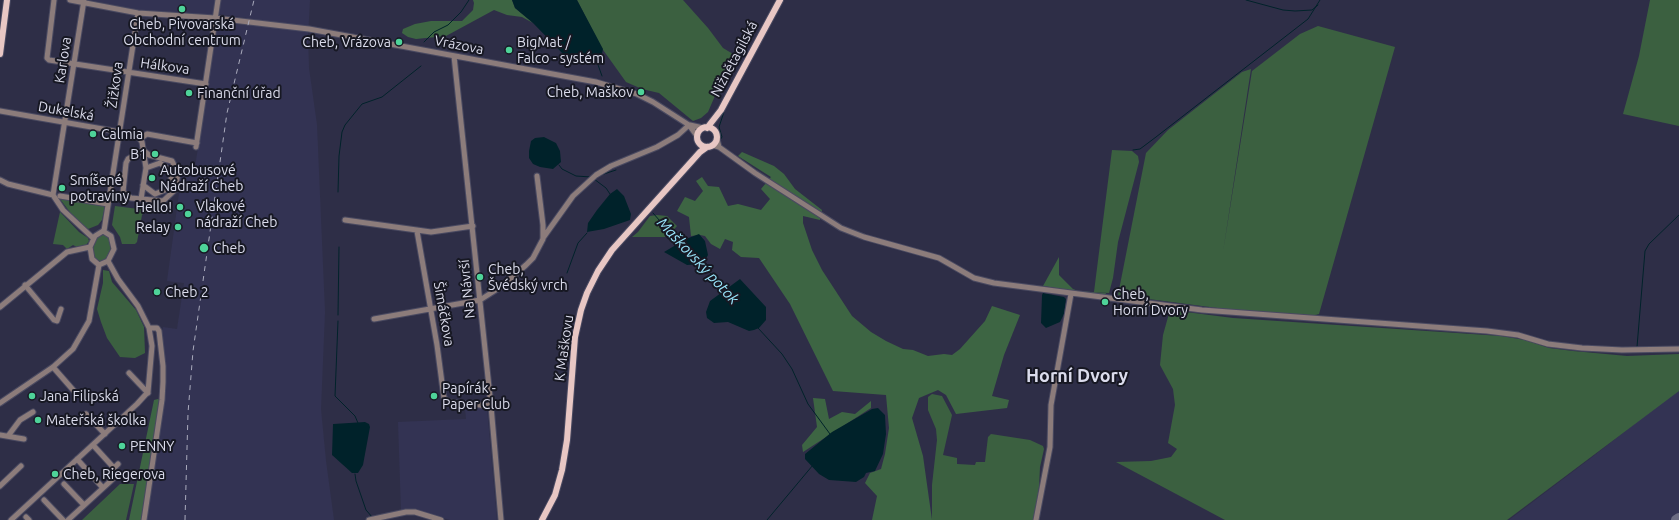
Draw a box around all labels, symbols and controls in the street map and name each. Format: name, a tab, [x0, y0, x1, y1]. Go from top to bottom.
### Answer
marker: Cheb, Pivovarská Obchodní centrum	[177, 4, 187, 14]
place label: Cheb, Pivovarská Obchodní centrum	[123, 16, 241, 48]
street label: Nižnětagilská	[707, 18, 761, 100]
street label: Vrázova	[433, 32, 485, 58]
place label: Cheb, Vrázova	[302, 34, 391, 50]
place label: BigMat / Falco - systém	[517, 34, 604, 66]
street label: Karlova	[51, 36, 75, 84]
marker: Cheb, Vrázova	[394, 37, 404, 47]
marker: BigMat / Falco - systém	[504, 45, 514, 55]
street label: Hálkova	[139, 54, 191, 78]
street label: Žižkova	[103, 61, 127, 109]
place label: Cheb, Maškov	[547, 84, 633, 100]
place label: Finanční úřad	[197, 85, 281, 101]
marker: Cheb, Maškov	[636, 87, 646, 97]
marker: Finanční úřad	[184, 88, 194, 98]
street label: Dukelská	[37, 98, 95, 124]
place label: Calmia	[101, 126, 143, 142]
marker: Calmia	[88, 129, 98, 139]
place label: B1	[130, 146, 147, 162]
marker: B1	[150, 149, 160, 159]
place label: Autobusové Nádraží Cheb	[160, 162, 243, 194]
place label: Smíšené potraviny	[70, 172, 129, 204]
marker: Autobusové Nádraží Cheb	[147, 173, 157, 183]
marker: Smíšené potraviny	[57, 183, 67, 193]
place label: Vlakové nádraží Cheb	[196, 198, 277, 230]
place label: Hello!	[135, 199, 172, 215]
marker: Hello!	[175, 202, 185, 212]
marker: Vlakové nádraží Cheb	[183, 209, 193, 219]
water label: Maškovský potok	[653, 214, 743, 308]
place label: Relay	[136, 219, 170, 235]
marker: Relay	[173, 222, 183, 232]
place label: Cheb	[213, 240, 245, 256]
marker: Cheb	[198, 242, 210, 254]
street label: Na Návrší	[456, 259, 478, 319]
place label: Cheb, Švédský vrch	[488, 261, 568, 294]
marker: Cheb, Švédský vrch	[475, 272, 485, 282]
street label: Šimáčkova	[430, 280, 458, 348]
place label: Cheb 2	[165, 284, 209, 300]
place label: Cheb, Horní Dvory	[1113, 286, 1188, 318]
marker: Cheb 2	[152, 287, 162, 297]
marker: Cheb, Horní Dvory	[1100, 297, 1110, 307]
street label: K Maškovu	[551, 314, 577, 382]
district label: Horní Dvory	[1026, 365, 1128, 387]
place label: Papírák - Paper Club	[442, 380, 510, 412]
place label: Jana Filipská	[40, 388, 119, 404]
marker: Jana Filipská	[27, 391, 37, 401]
marker: Papírák - Paper Club	[429, 391, 439, 401]
place label: Mateřská školka	[46, 412, 146, 428]
marker: Mateřská školka	[33, 415, 43, 425]
place label: PENNY	[130, 438, 174, 454]
marker: PENNY	[117, 441, 127, 451]
place label: Cheb, Riegerova	[63, 466, 165, 482]
marker: Cheb, Riegerova	[50, 469, 60, 479]

